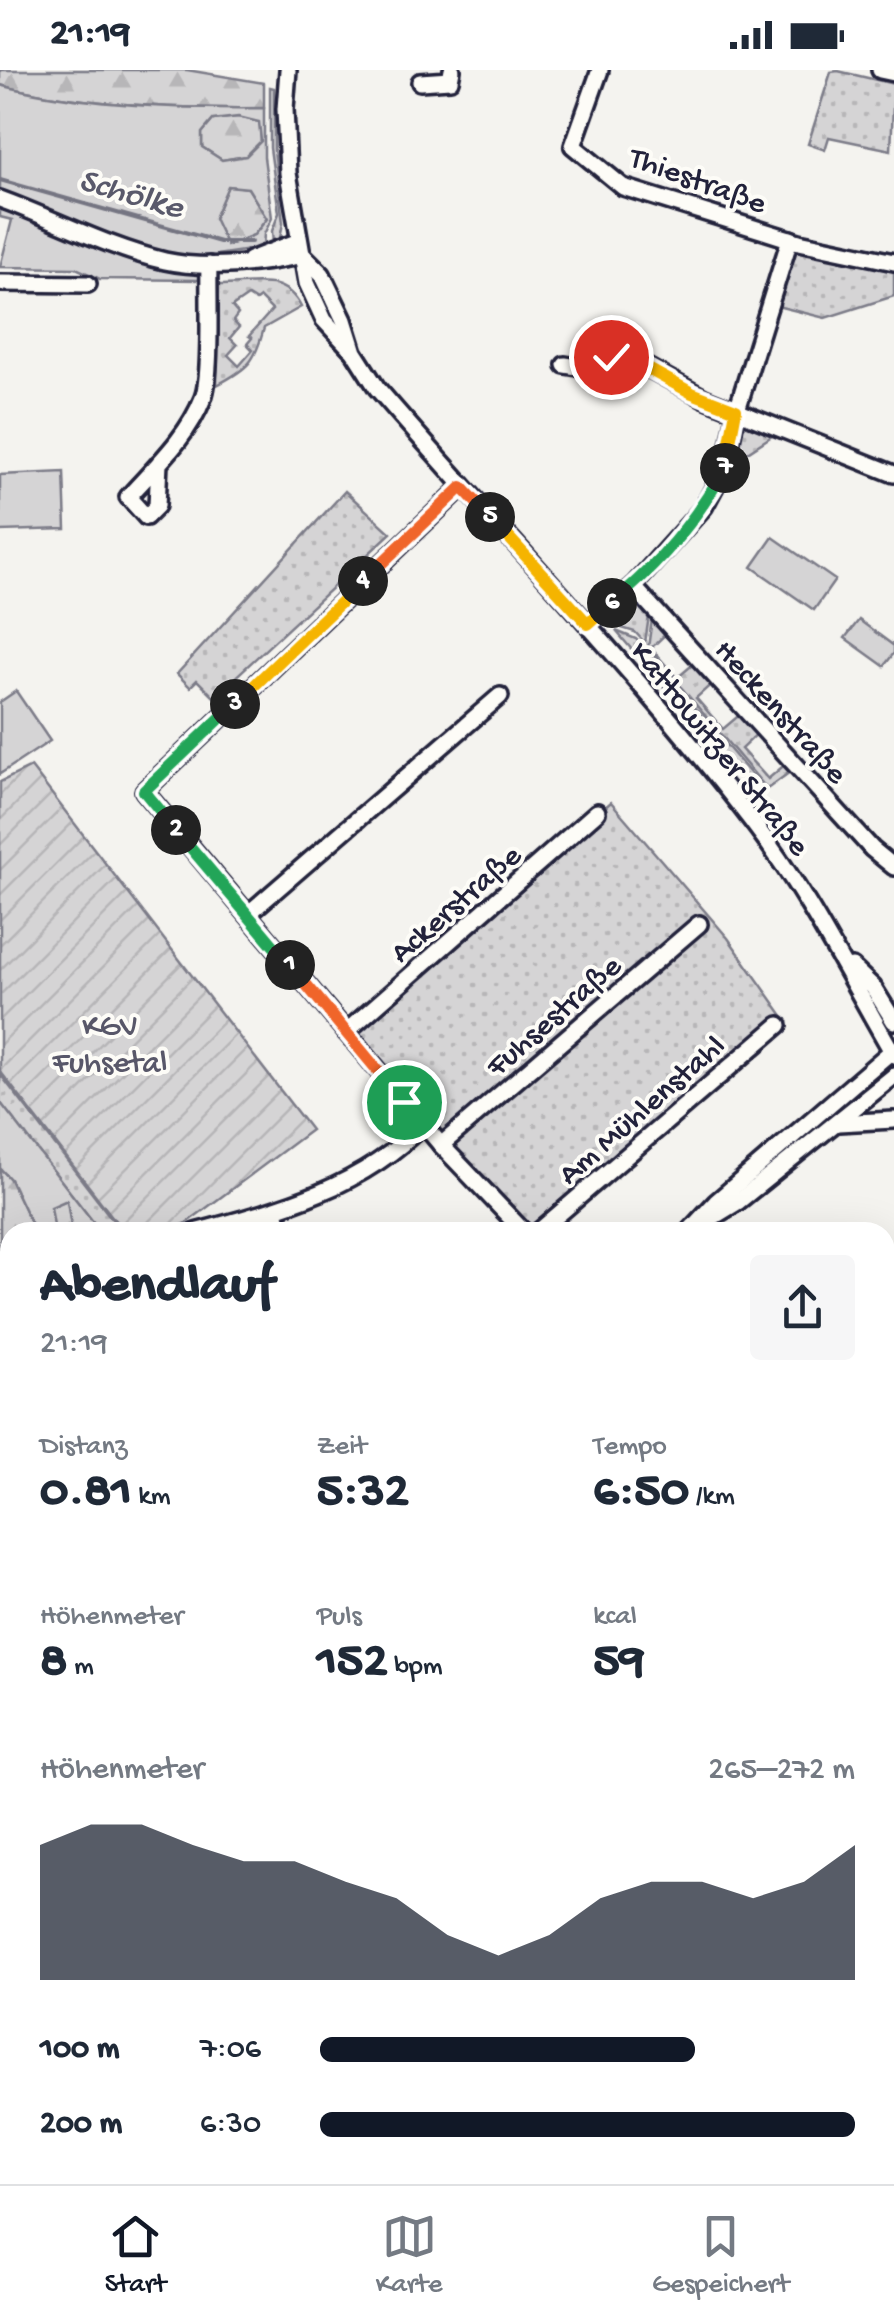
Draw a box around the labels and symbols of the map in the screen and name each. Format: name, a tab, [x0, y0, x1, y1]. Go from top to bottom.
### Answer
street label: Thiestraße	[622, 140, 771, 225]
water label: Schölke	[74, 162, 189, 231]
pin	[569, 315, 654, 400]
pin: 7	[700, 443, 750, 493]
pin: 5	[465, 492, 515, 542]
pin: 4	[338, 556, 388, 606]
pin: 6	[587, 578, 637, 628]
street label: Heckenstraße	[704, 633, 854, 794]
street label: Kattowitzer Straße	[620, 635, 817, 866]
pin: 3	[210, 679, 260, 729]
pin: 2	[151, 805, 201, 855]
street label: Ackerstraße	[384, 838, 531, 973]
pin: 1	[265, 940, 315, 990]
street label: Fuhsestraße	[479, 948, 631, 1087]
park label: KGV Fuhsetal	[52, 1009, 167, 1084]
street label: Am Mühlenstahl	[552, 1029, 735, 1195]
pin	[362, 1060, 447, 1145]

